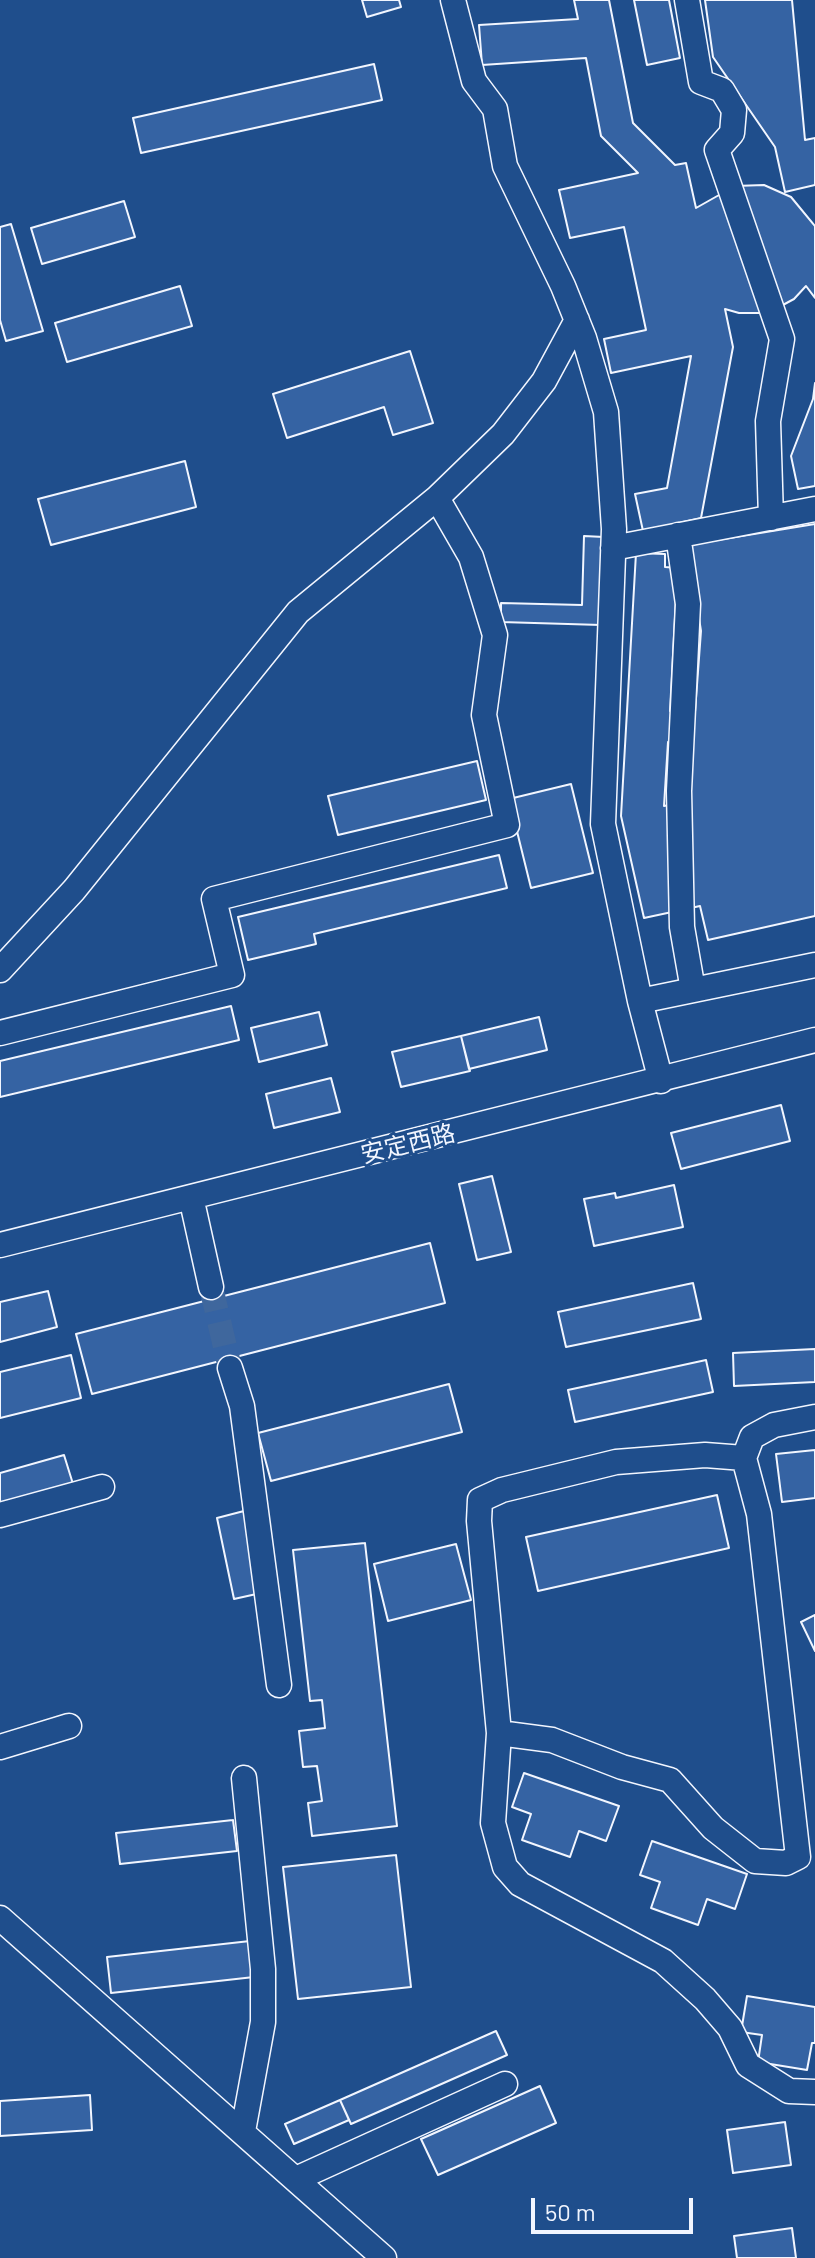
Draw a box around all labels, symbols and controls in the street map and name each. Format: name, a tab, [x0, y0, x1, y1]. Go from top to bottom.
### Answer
street label: 安定西路	[358, 1118, 458, 1170]
scale bar	[535, 2182, 697, 2232]
text: 50 m	[545, 2197, 596, 2226]

